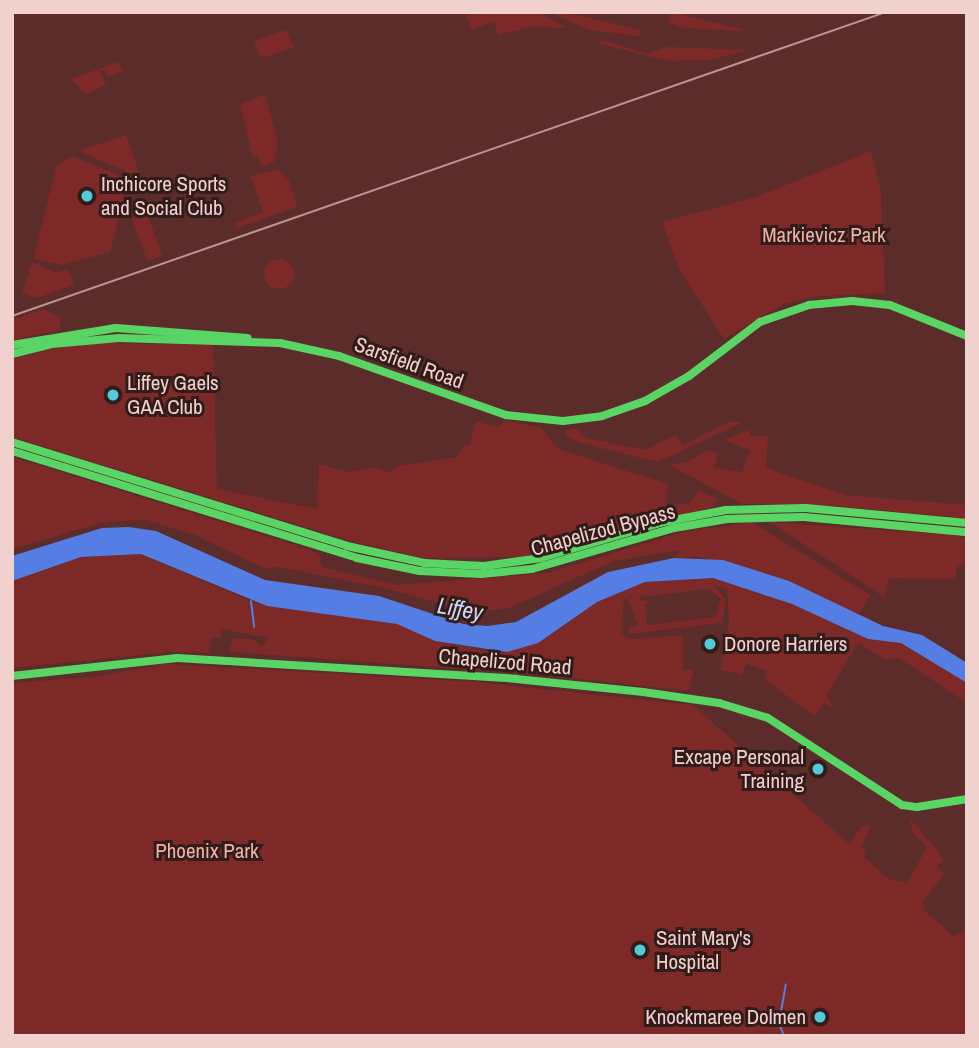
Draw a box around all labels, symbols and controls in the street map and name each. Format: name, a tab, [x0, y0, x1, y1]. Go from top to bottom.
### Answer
place label: Inchicore Sports and Social Club	[101, 171, 226, 221]
marker: Inchicore Sports and Social Club	[79, 188, 95, 204]
park label: Markievicz Park	[762, 222, 886, 248]
street label: Sarsfield Road	[351, 332, 467, 394]
place label: Liffey Gaels GAA Club	[127, 370, 219, 420]
marker: Liffey Gaels GAA Club	[105, 387, 121, 403]
street label: Chapelizod Bypass	[528, 499, 678, 561]
water label: Liffey	[435, 591, 485, 627]
place label: Donore Harriers	[724, 631, 847, 657]
marker: Donore Harriers	[702, 636, 718, 652]
street label: Chapelizod Road	[438, 644, 572, 680]
place label: Excape Personal Training	[674, 744, 804, 794]
marker: Excape Personal Training	[810, 761, 826, 777]
park label: Phoenix Park	[155, 838, 259, 864]
place label: Saint Mary's Hospital	[656, 925, 751, 975]
marker: Saint Mary's Hospital	[630, 940, 650, 960]
place label: Knockmaree Dolmen	[645, 1004, 806, 1030]
marker: Knockmaree Dolmen	[812, 1009, 828, 1025]

